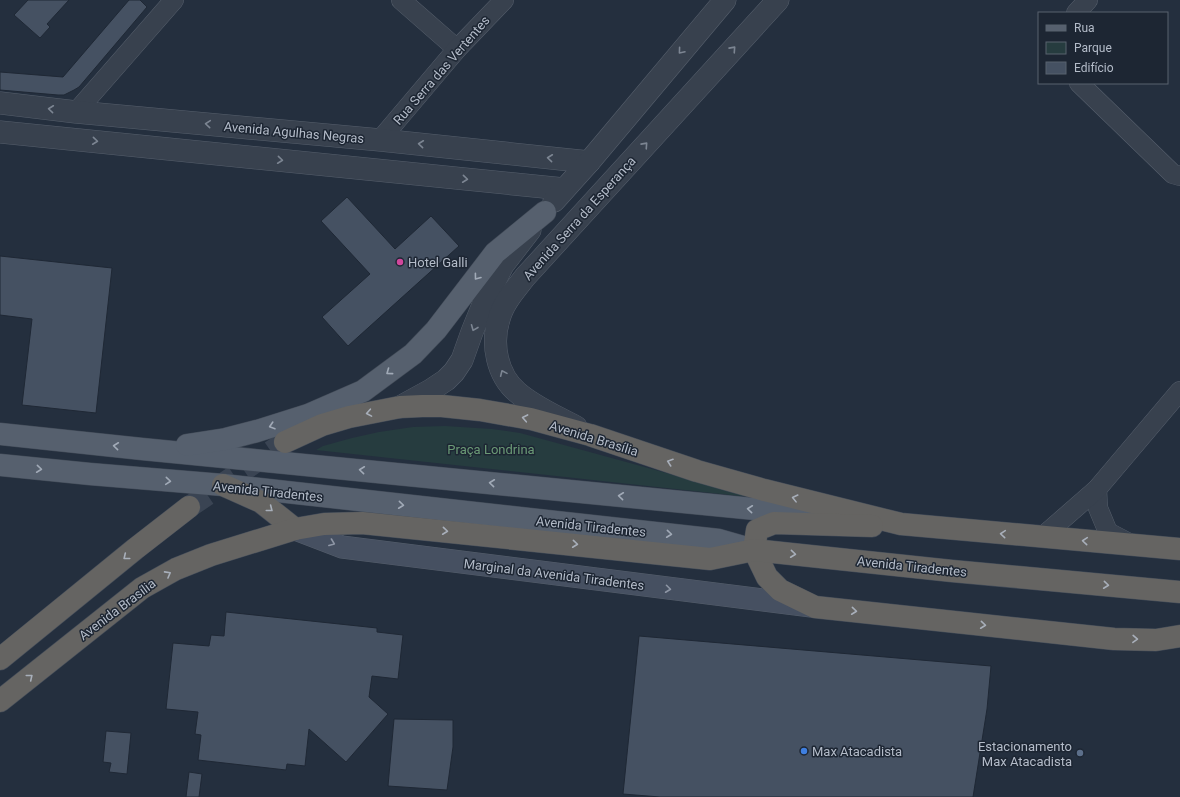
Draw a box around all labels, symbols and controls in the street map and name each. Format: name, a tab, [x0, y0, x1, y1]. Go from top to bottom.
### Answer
legend	[1038, 12, 1168, 84]
street label: Rua Serra das Vertentes	[390, 13, 493, 128]
text: Rua	[1074, 21, 1095, 35]
text: Parque	[1074, 41, 1112, 55]
one-way arrow	[679, 46, 686, 54]
one-way arrow	[728, 46, 736, 54]
text: Edifício	[1074, 61, 1114, 75]
one-way arrow	[47, 105, 54, 114]
street label: Avenida Agulhas Negras	[223, 119, 365, 146]
one-way arrow	[205, 120, 211, 129]
one-way arrow	[91, 137, 98, 146]
one-way arrow	[418, 140, 424, 149]
one-way arrow	[641, 142, 648, 150]
street label: Avenida Serra da Esperança	[520, 154, 639, 283]
one-way arrow	[547, 154, 553, 163]
one-way arrow	[277, 156, 283, 165]
one-way arrow	[462, 174, 468, 183]
place label: Hotel Galli	[408, 255, 468, 270]
marker: Hotel Galli	[395, 257, 405, 267]
one-way arrow	[474, 273, 481, 280]
one-way arrow	[471, 323, 479, 331]
one-way arrow	[386, 367, 393, 375]
one-way arrow	[500, 369, 508, 377]
one-way arrow	[366, 409, 372, 417]
one-way arrow	[522, 415, 529, 423]
street label: Avenida Brasília	[548, 418, 640, 459]
one-way arrow	[269, 422, 276, 430]
one-way arrow	[113, 442, 119, 451]
park label: Praça Londrina	[447, 442, 535, 457]
one-way arrow	[667, 458, 674, 467]
one-way arrow	[36, 464, 42, 473]
one-way arrow	[359, 466, 365, 475]
one-way arrow	[165, 476, 171, 485]
street label: Avenida Tiradentes	[212, 478, 324, 505]
one-way arrow	[489, 479, 495, 488]
one-way arrow	[618, 492, 624, 501]
one-way arrow	[792, 494, 799, 503]
one-way arrow	[398, 500, 404, 509]
one-way arrow	[265, 504, 272, 511]
one-way arrow	[747, 505, 753, 514]
street label: Avenida Tiradentes	[535, 513, 647, 540]
one-way arrow	[442, 526, 448, 535]
one-way arrow	[1000, 529, 1006, 538]
one-way arrow	[666, 530, 672, 539]
one-way arrow	[1082, 536, 1088, 545]
one-way arrow	[328, 538, 335, 546]
one-way arrow	[572, 539, 578, 548]
one-way arrow	[790, 549, 796, 558]
one-way arrow	[123, 552, 130, 559]
street label: Avenida Tiradentes	[856, 553, 968, 580]
street label: Marginal da Avenida Tiradentes	[463, 556, 645, 593]
one-way arrow	[164, 571, 171, 578]
street label: Avenida Brasília	[76, 576, 159, 643]
one-way arrow	[1103, 580, 1109, 589]
one-way arrow	[665, 584, 671, 593]
one-way arrow	[851, 606, 857, 615]
one-way arrow	[980, 620, 986, 629]
one-way arrow	[1132, 635, 1138, 644]
one-way arrow	[26, 674, 33, 681]
place label: Estacionamento Max Atacadista	[978, 739, 1072, 769]
place label: Max Atacadista	[812, 744, 902, 759]
marker: Max Atacadista	[799, 746, 809, 756]
marker: Estacionamento Max Atacadista	[1075, 748, 1085, 758]

